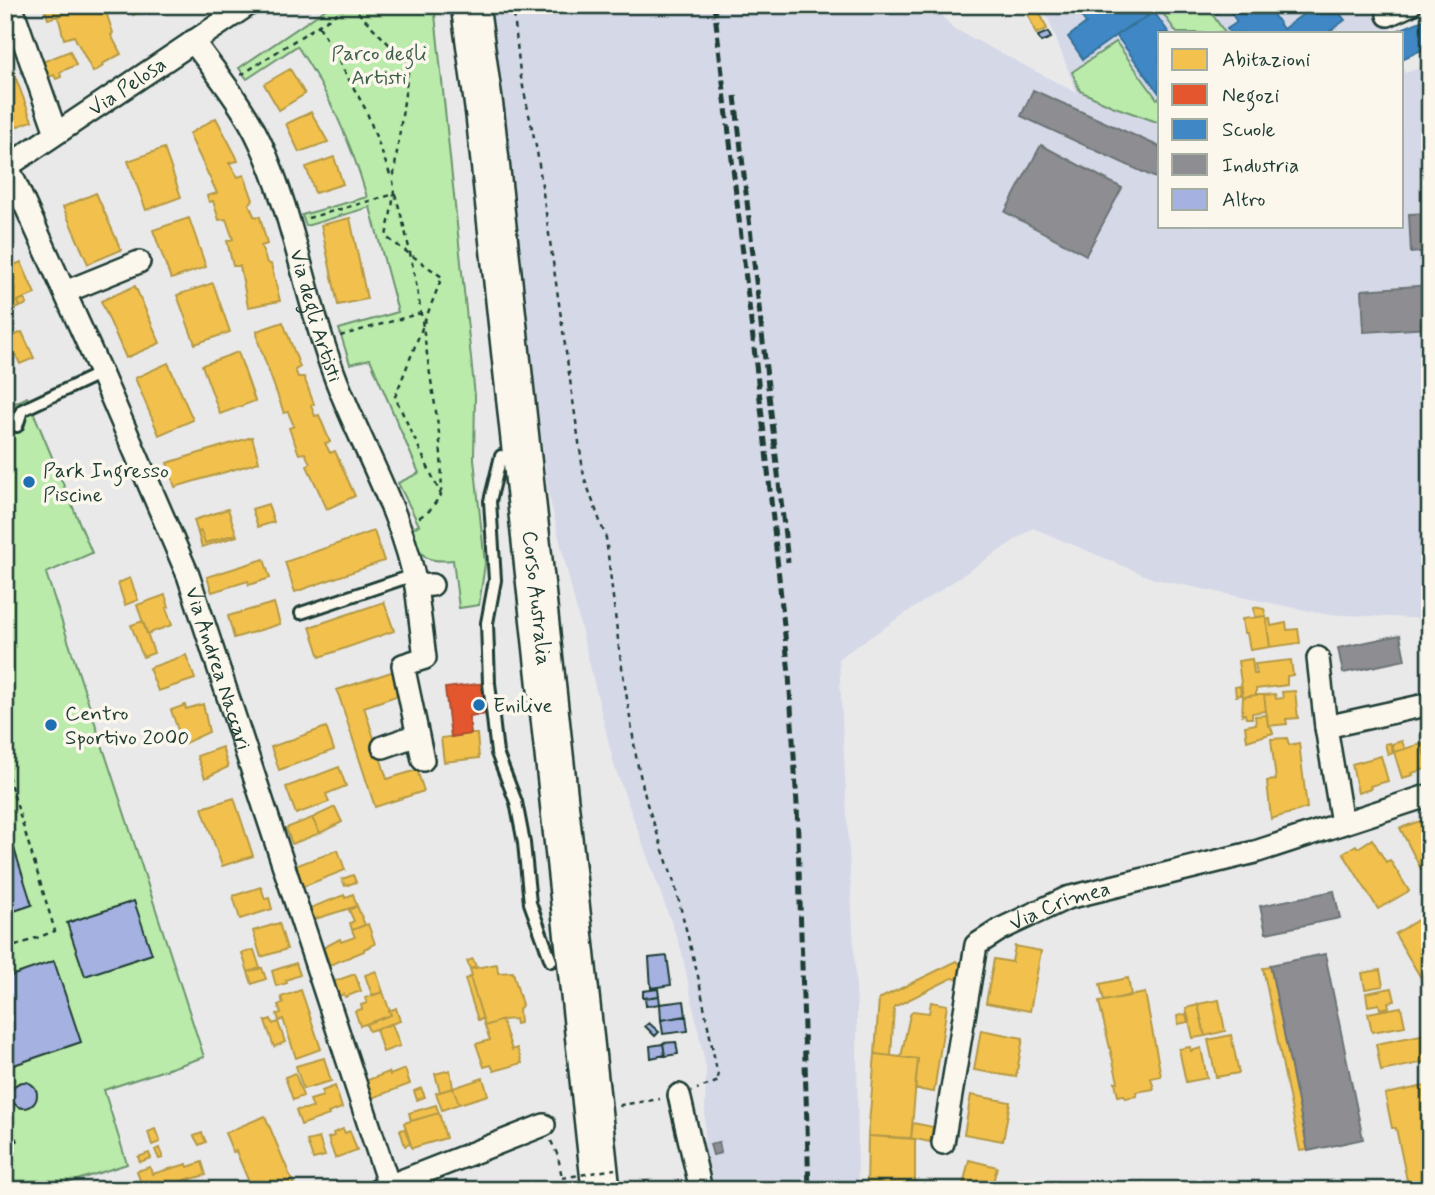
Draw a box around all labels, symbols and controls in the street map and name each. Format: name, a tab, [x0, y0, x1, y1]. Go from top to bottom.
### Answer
legend	[1158, 32, 1404, 228]
park label: Parco degli Artisti	[331, 40, 427, 92]
text: Abitazioni	[1222, 46, 1311, 74]
street label: Via Pelosa	[83, 51, 172, 123]
text: Negozi	[1222, 82, 1280, 112]
text: Scuole	[1222, 116, 1276, 144]
text: Industria	[1222, 152, 1299, 180]
text: Altro	[1222, 186, 1266, 214]
street label: Via degli Artisti	[282, 246, 349, 386]
place label: Park Ingresso Piscine	[43, 457, 169, 509]
marker: Park Ingresso Piscine	[21, 474, 37, 490]
street label: Corso Australia	[515, 529, 557, 667]
street label: Via Andrea Naccari	[178, 583, 258, 754]
place label: Enilive	[493, 692, 553, 720]
marker: Enilive	[471, 697, 487, 713]
place label: Centro Sportivo 2000	[65, 700, 189, 752]
marker: Centro Sportivo 2000	[43, 717, 59, 733]
street label: Via Crimea	[1005, 875, 1113, 938]

